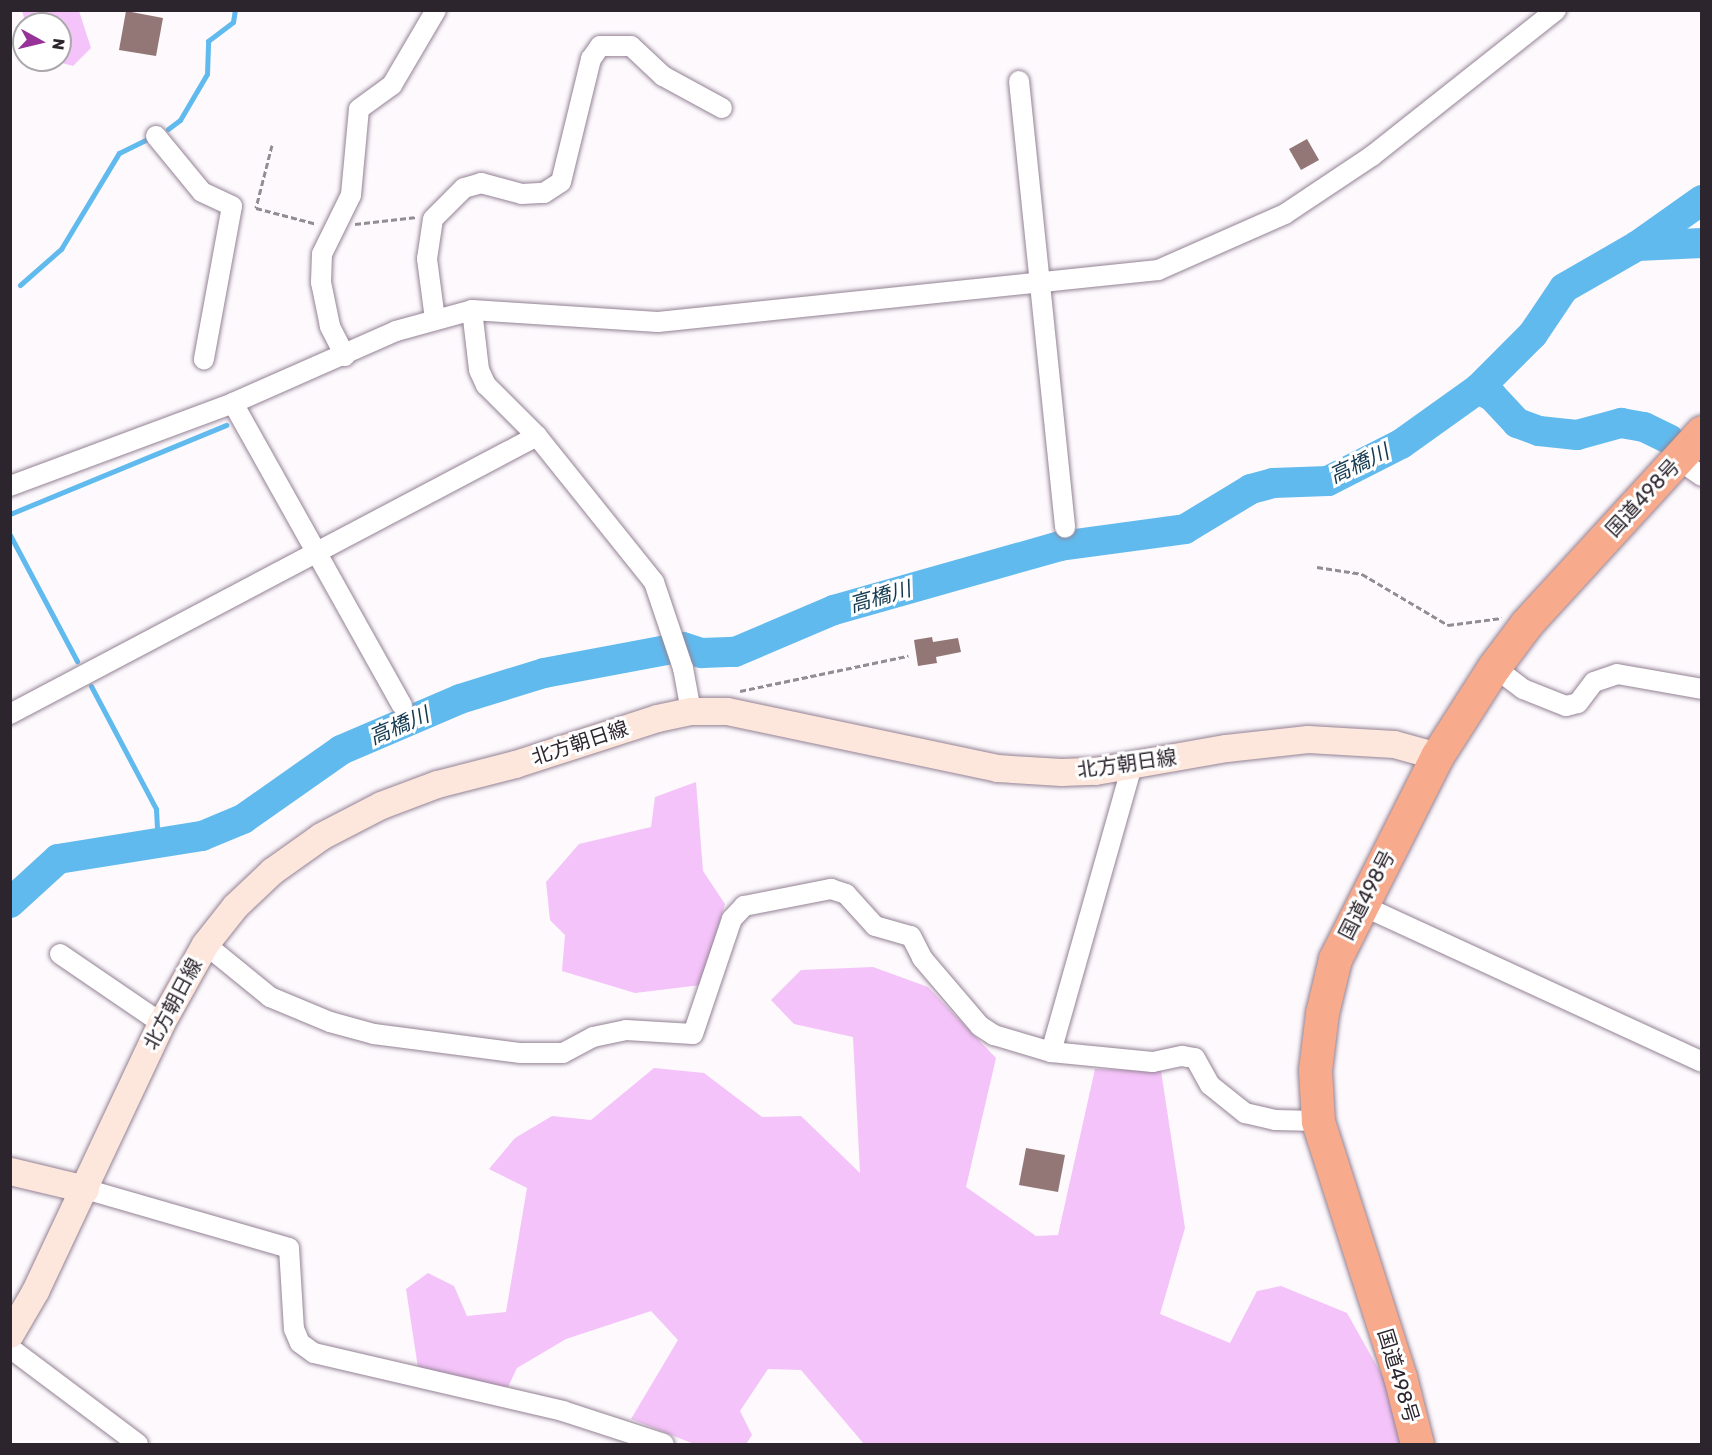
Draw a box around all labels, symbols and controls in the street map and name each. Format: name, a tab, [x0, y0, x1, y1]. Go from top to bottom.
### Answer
north arrow	[12, 12, 72, 72]
text: N	[48, 37, 69, 51]
water label: 高橋川	[1325, 439, 1393, 489]
street label: 国道498号	[1601, 454, 1685, 542]
water label: 高橋川	[846, 576, 914, 618]
water label: 高橋川	[365, 702, 433, 750]
street label: 北方朝日線	[529, 716, 631, 770]
street label: 北方朝日線	[1076, 745, 1178, 783]
street label: 国道498号	[1334, 846, 1400, 944]
street label: 北方朝日線	[139, 954, 207, 1054]
street label: 国道498号	[1372, 1326, 1424, 1426]

